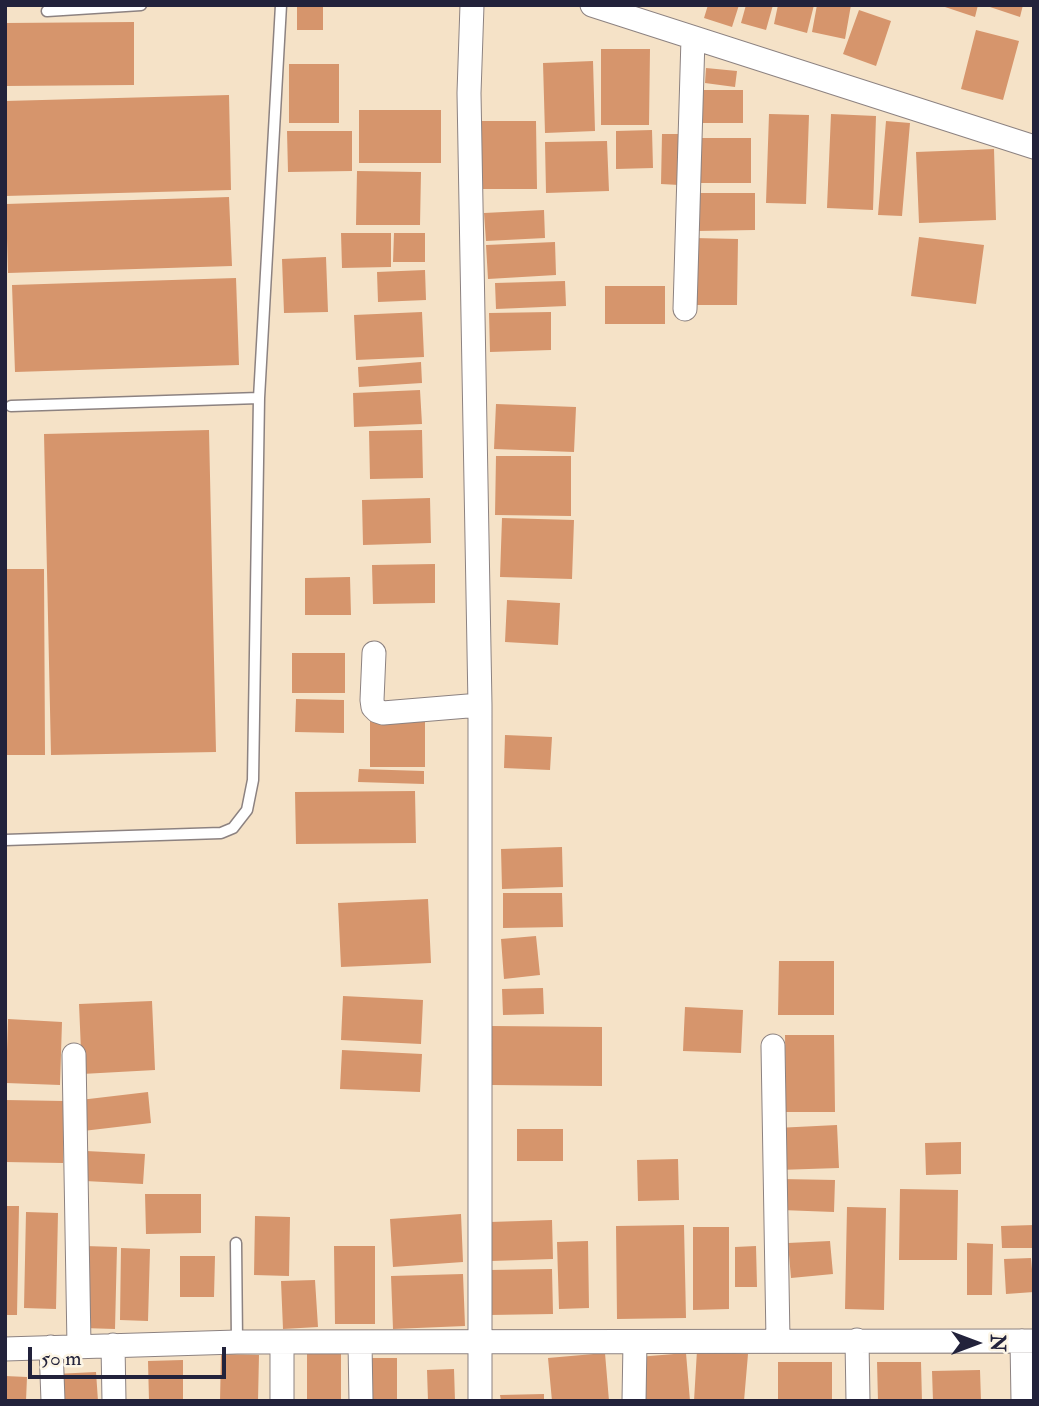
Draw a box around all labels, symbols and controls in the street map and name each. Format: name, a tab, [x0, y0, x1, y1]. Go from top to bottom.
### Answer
north arrow	[941, 1308, 1011, 1378]
scale bar	[32, 1332, 229, 1376]
text: N	[985, 1334, 1009, 1352]
text: 50 m	[41, 1345, 82, 1372]

